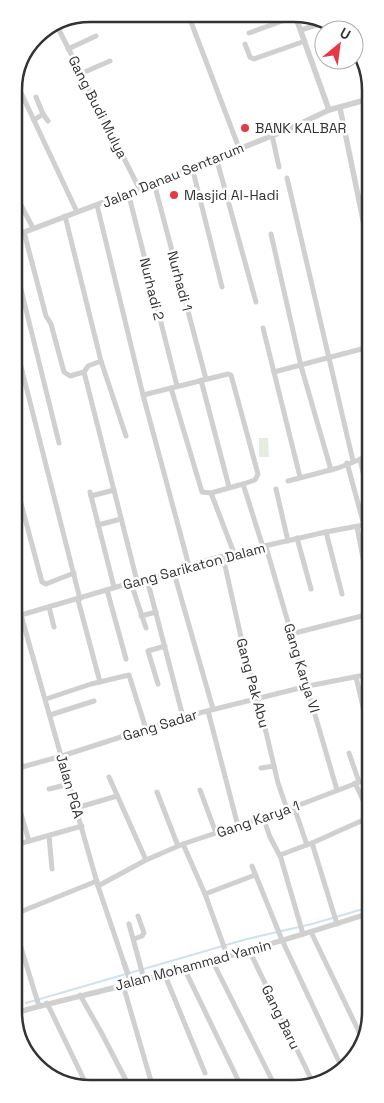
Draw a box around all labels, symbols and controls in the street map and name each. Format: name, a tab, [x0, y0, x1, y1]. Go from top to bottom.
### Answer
north arrow	[314, 20, 364, 70]
text: U	[337, 23, 354, 44]
street label: Gang Budi Mulya	[64, 53, 132, 161]
place label: BANK KALBAR	[255, 119, 346, 137]
marker: BANK KALBAR	[239, 122, 251, 134]
street label: Jalan Danau Sentarum	[100, 138, 246, 212]
place label: Masjid Al-Hadi	[184, 186, 279, 204]
marker: Masjid Al-Hadi	[168, 189, 180, 201]
street label: Nurhadi 1	[163, 249, 197, 313]
street label: Nurhadi 2	[136, 256, 168, 322]
street label: Gang Sarikaton Dalam	[121, 538, 267, 594]
street label: Gang Karya VI	[280, 621, 324, 715]
street label: Gang Pak Abu	[232, 636, 274, 730]
street label: Gang Sadar	[120, 705, 200, 745]
street label: Jalan PGA	[52, 752, 88, 820]
street label: Gang Karya 1	[214, 796, 302, 842]
street label: Jalan Mohammad Yamin	[113, 935, 273, 995]
street label: Gang Baru	[258, 982, 304, 1052]

